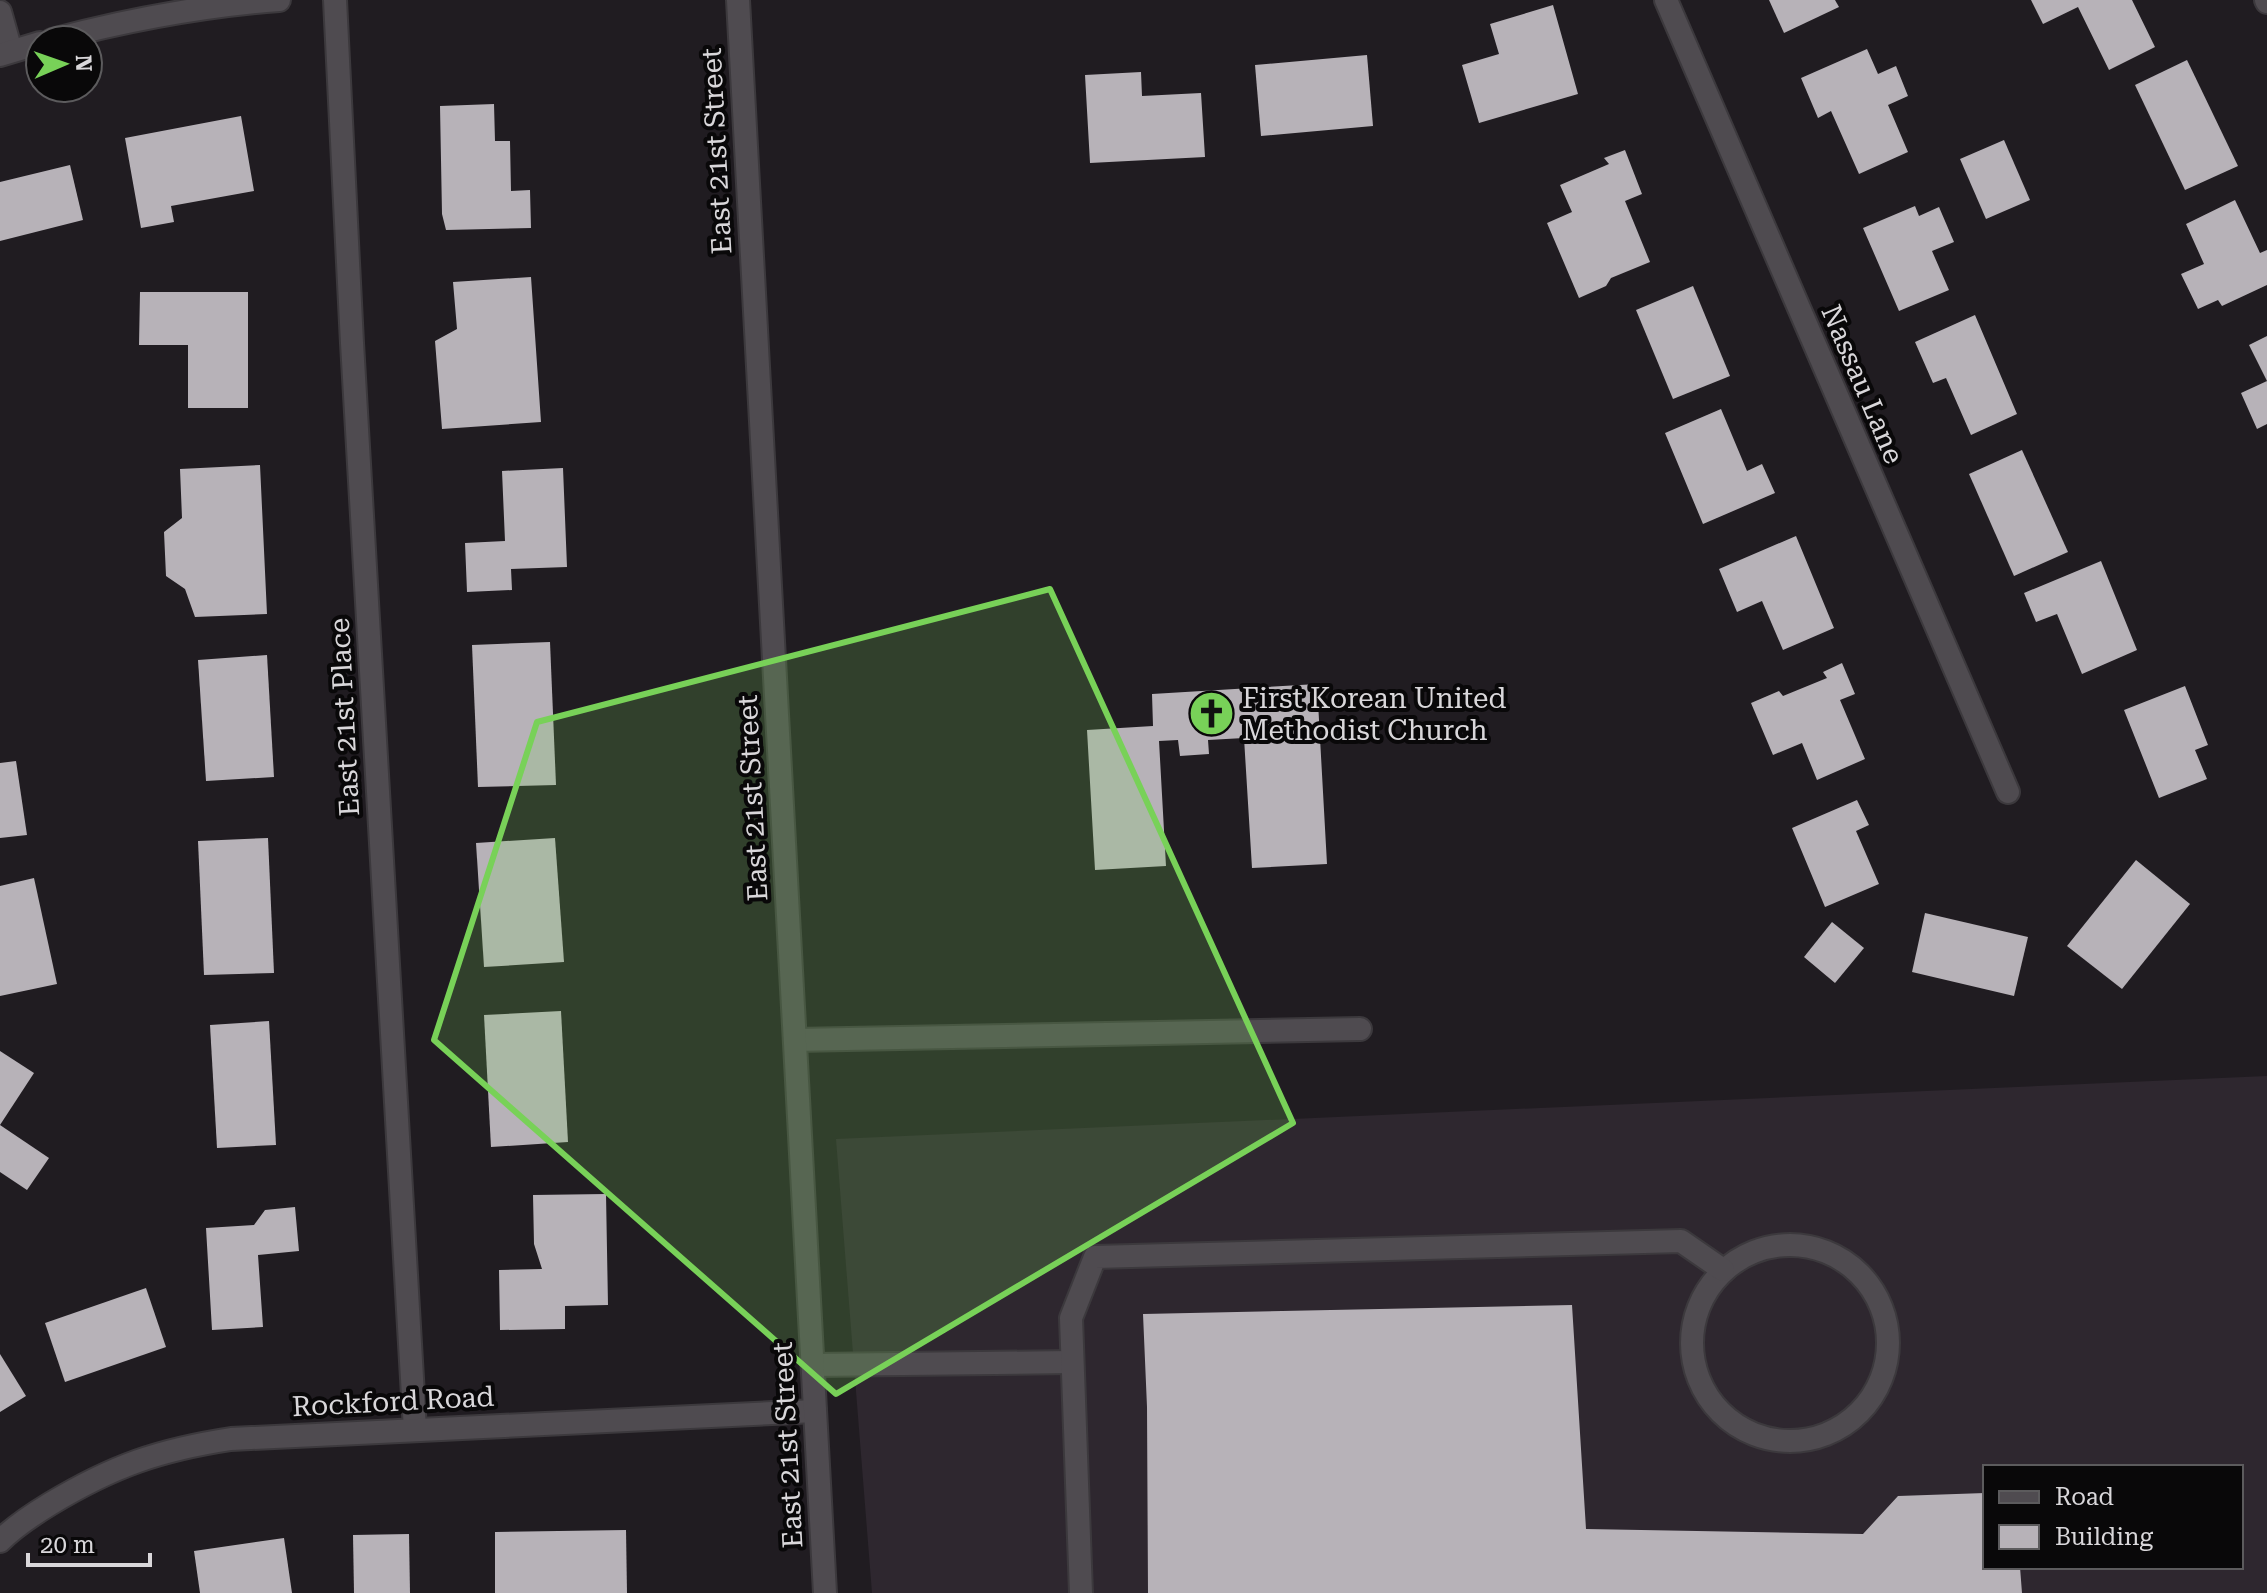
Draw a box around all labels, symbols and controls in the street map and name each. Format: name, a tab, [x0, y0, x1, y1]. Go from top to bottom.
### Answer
north arrow	[24, 24, 104, 104]
street label: East 21st Street	[695, 47, 738, 255]
text: N	[71, 54, 96, 72]
street label: Nassau Lane	[1814, 300, 1911, 469]
street label: East 21st Place	[323, 617, 366, 817]
place label: First Korean United Methodist Church	[1242, 682, 1506, 747]
church icon: First Korean United Methodist Church	[1187, 690, 1235, 738]
street label: East 21st Street	[731, 694, 774, 902]
street label: East 21st Street	[766, 1341, 809, 1549]
street label: Rockford Road	[291, 1380, 495, 1423]
legend	[1983, 1465, 2243, 1569]
text: Road	[2055, 1483, 2114, 1511]
scale bar	[28, 1517, 150, 1567]
text: Building	[2055, 1523, 2153, 1551]
text: 20 m	[40, 1531, 95, 1559]

